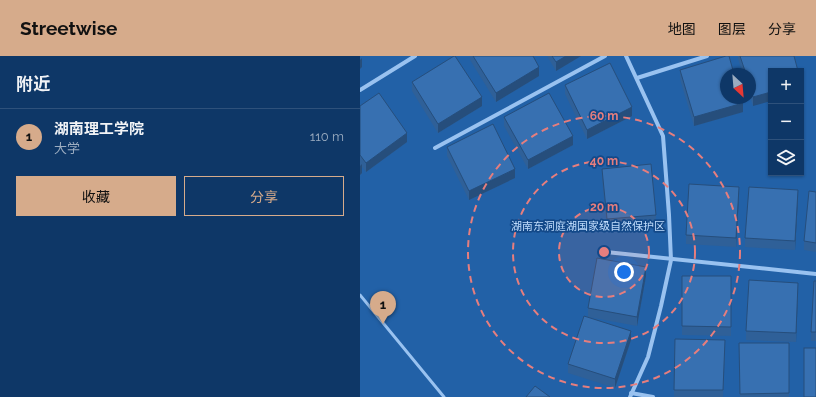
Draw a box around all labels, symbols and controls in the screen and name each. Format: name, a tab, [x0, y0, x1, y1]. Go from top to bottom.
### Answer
text: Streetwise	[20, 17, 117, 39]
text: 地图	[668, 21, 696, 37]
text: 图层	[718, 21, 746, 37]
text: 分享	[768, 21, 796, 37]
north arrow	[720, 68, 756, 104]
map controls	[768, 68, 804, 176]
button: +	[768, 68, 804, 104]
text: 附近	[16, 74, 50, 94]
button: −	[768, 104, 804, 140]
text: 60 m	[590, 109, 618, 123]
text: 湖南理工学院	[54, 120, 144, 138]
text: 1	[26, 129, 32, 144]
text: 110 m	[310, 129, 344, 144]
button: layers	[768, 140, 804, 176]
text: 大学	[54, 141, 80, 156]
text: 40 m	[590, 154, 618, 168]
button: 收藏	[16, 176, 176, 216]
button: 分享	[184, 176, 344, 216]
text: 20 m	[590, 200, 618, 214]
park label: 湖南东洞庭湖国家级自然保护区	[511, 220, 665, 233]
centre of rings	[597, 245, 611, 259]
your location	[614, 262, 634, 282]
pin: 1	[370, 291, 396, 324]

